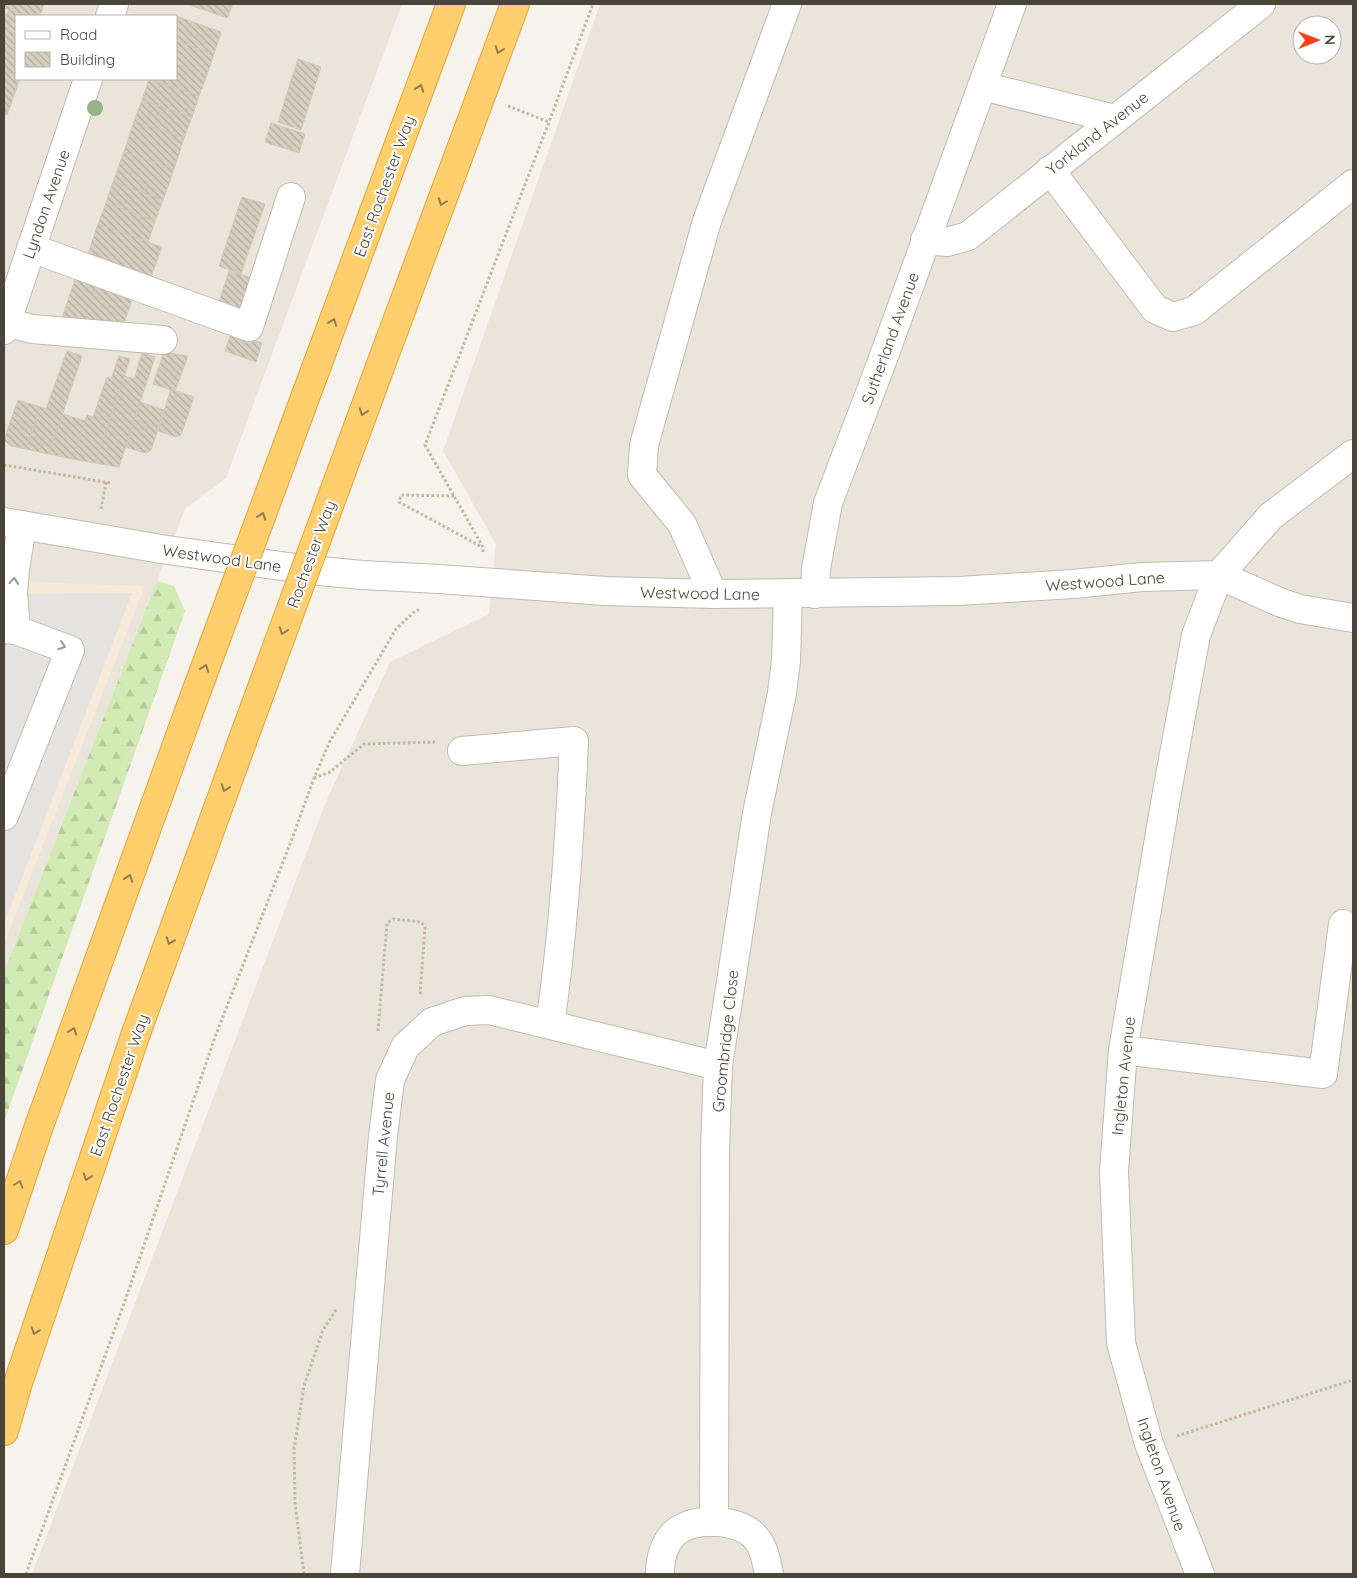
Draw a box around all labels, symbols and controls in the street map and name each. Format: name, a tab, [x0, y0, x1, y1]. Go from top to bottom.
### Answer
legend	[15, 15, 178, 80]
north arrow	[1292, 15, 1342, 65]
text: Road	[60, 25, 97, 44]
text: N	[1321, 34, 1339, 45]
one-way arrow	[495, 45, 505, 53]
text: Building	[60, 50, 115, 69]
one-way arrow	[414, 84, 424, 93]
street label: Yorkland Avenue	[1042, 87, 1152, 179]
street label: East Rochester Way	[349, 112, 419, 260]
street label: Lyndon Avenue	[18, 147, 74, 261]
one-way arrow	[438, 197, 448, 206]
street label: Sutherland Avenue	[857, 269, 923, 407]
one-way arrow	[327, 319, 337, 327]
one-way arrow	[359, 408, 369, 416]
street label: Rochester Way	[282, 497, 340, 611]
one-way arrow	[255, 512, 266, 521]
street label: Westwood Lane	[161, 540, 283, 576]
street label: Westwood Lane	[1045, 567, 1165, 595]
one-way arrow	[8, 577, 19, 585]
street label: Westwood Lane	[640, 582, 760, 604]
one-way arrow	[279, 626, 289, 634]
one-way arrow	[57, 640, 66, 650]
one-way arrow	[199, 664, 209, 673]
one-way arrow	[221, 783, 231, 792]
one-way arrow	[123, 874, 133, 883]
one-way arrow	[166, 936, 176, 944]
street label: Groombridge Close	[708, 969, 742, 1113]
street label: East Rochester Way	[85, 1011, 153, 1159]
street label: Ingleton Avenue	[1107, 1016, 1139, 1136]
one-way arrow	[67, 1027, 77, 1036]
street label: Tyrrell Avenue	[368, 1091, 398, 1197]
one-way arrow	[83, 1172, 93, 1180]
one-way arrow	[13, 1180, 23, 1189]
one-way arrow	[31, 1326, 41, 1334]
street label: Ingleton Avenue	[1133, 1414, 1191, 1534]

